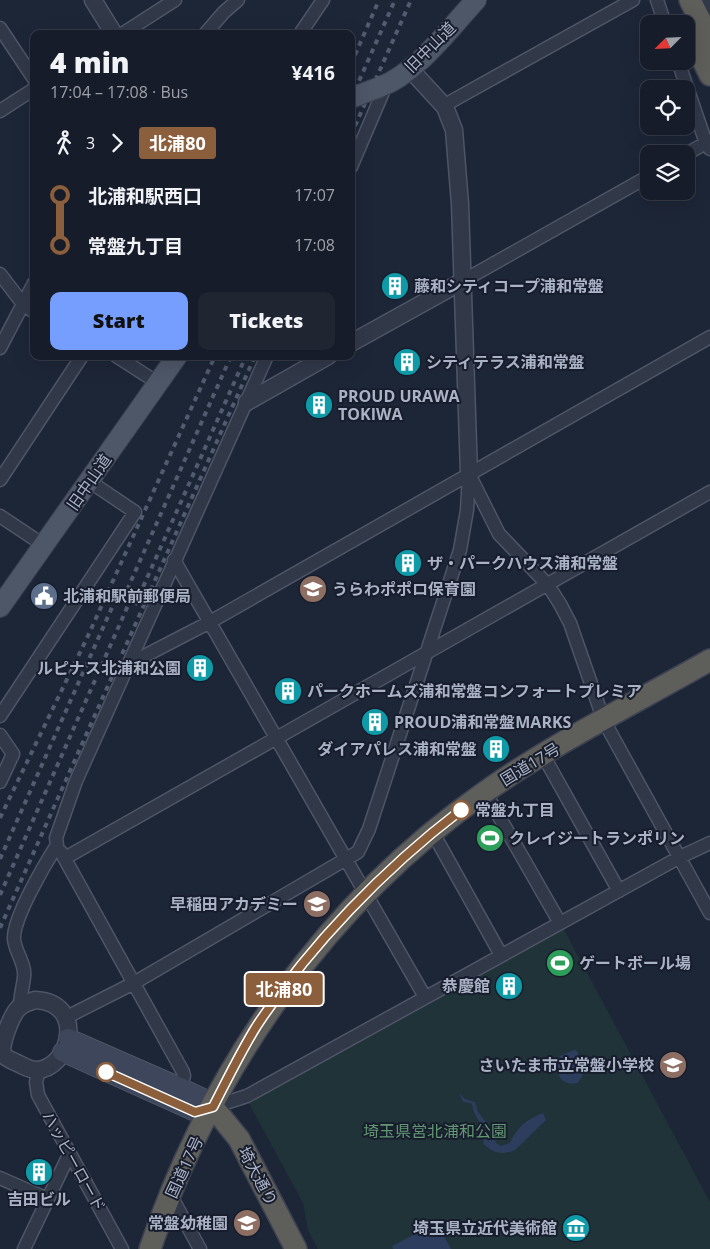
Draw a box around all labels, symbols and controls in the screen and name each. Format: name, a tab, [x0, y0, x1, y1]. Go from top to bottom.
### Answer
north arrow	[640, 15, 695, 70]
map controls	[640, 15, 695, 200]
street label: 旧中山道	[400, 17, 460, 77]
text: 4 min	[50, 43, 130, 81]
text: ¥416	[292, 60, 335, 86]
button: locate	[640, 80, 695, 135]
text: 17:04 – 17:08 · Bus	[50, 81, 188, 103]
icon: walk	[50, 129, 78, 157]
icon: forward	[103, 129, 131, 157]
text: 北浦80	[149, 131, 206, 155]
text: 3	[86, 132, 95, 154]
button: layers	[640, 145, 695, 200]
text: 北浦和駅西口	[88, 183, 202, 209]
text: 17:07	[294, 184, 335, 206]
text: 常盤九丁目	[88, 233, 183, 259]
text: 17:08	[294, 234, 335, 256]
building icon: 藤和シティコープ浦和常盤	[380, 271, 410, 301]
place label: 藤和シティコープ浦和常盤	[414, 275, 604, 297]
button: Start	[50, 292, 188, 350]
button: Tickets	[198, 292, 335, 350]
building icon: シティテラス浦和常盤	[392, 347, 422, 377]
place label: シティテラス浦和常盤	[426, 351, 585, 373]
place label: PROUD URAWA TOKIWA	[338, 385, 461, 425]
building icon: PROUD URAWA TOKIWA	[304, 390, 334, 420]
street label: 旧中山道	[62, 449, 116, 515]
building icon: ザ・パークハウス浦和常盤	[393, 548, 423, 578]
place label: ザ・パークハウス浦和常盤	[427, 552, 618, 574]
school or university icon: うらわポポロ保育園	[298, 574, 328, 604]
place label: うらわポポロ保育園	[332, 578, 476, 600]
public building icon: 北浦和駅前郵便局	[29, 581, 59, 611]
place label: 北浦和駅前郵便局	[63, 585, 191, 607]
building icon: ルピナス北浦和公園	[185, 653, 215, 683]
place label: ルピナス北浦和公園	[37, 657, 181, 679]
building icon: パークホームズ浦和常盤コンフォートプレミア	[273, 676, 303, 706]
place label: パークホームズ浦和常盤コンフォートプレミア	[307, 680, 642, 702]
building icon: PROUD浦和常盤MARKS	[360, 707, 390, 737]
place label: PROUD浦和常盤MARKS	[394, 711, 572, 733]
building icon: ダイアパレス浦和常盤	[481, 734, 511, 764]
street label: 国道17号	[496, 737, 564, 791]
place label: ダイアパレス浦和常盤	[317, 738, 477, 760]
place label: 常盤九丁目	[475, 799, 555, 821]
marker: 常盤九丁目	[451, 800, 471, 820]
sports icon: クレイジートランポリン	[475, 823, 505, 853]
place label: クレイジートランポリン	[509, 827, 685, 849]
school or university icon: 早稲田アカデミー	[302, 889, 332, 919]
place label: 早稲田アカデミー	[170, 893, 298, 915]
sports icon: ゲートボール場	[545, 948, 575, 978]
place label: ゲートボール場	[579, 952, 691, 974]
building icon: 恭慶館	[494, 971, 524, 1001]
line badge: 北浦80	[249, 973, 319, 1005]
place label: 恭慶館	[442, 975, 490, 997]
text: 北浦80	[256, 977, 312, 1001]
school or university icon: さいたま市立常盤小学校	[658, 1050, 688, 1080]
place label: さいたま市立常盤小学校	[478, 1054, 654, 1076]
unlabelled marker	[96, 1062, 116, 1082]
street label: ハッピーロード	[37, 1107, 111, 1215]
park label: 埼玉県営北浦和公園	[363, 1120, 507, 1142]
street label: 国道17号	[160, 1132, 208, 1202]
street label: 埼大通り	[233, 1143, 283, 1209]
building icon: 吉田ビル	[24, 1157, 54, 1187]
place label: 吉田ビル	[7, 1188, 71, 1210]
school or university icon: 常盤幼稚園	[232, 1208, 262, 1238]
place label: 常盤幼稚園	[148, 1212, 228, 1234]
museum icon: 埼玉県立近代美術館	[561, 1213, 591, 1243]
place label: 埼玉県立近代美術館	[413, 1217, 557, 1239]

